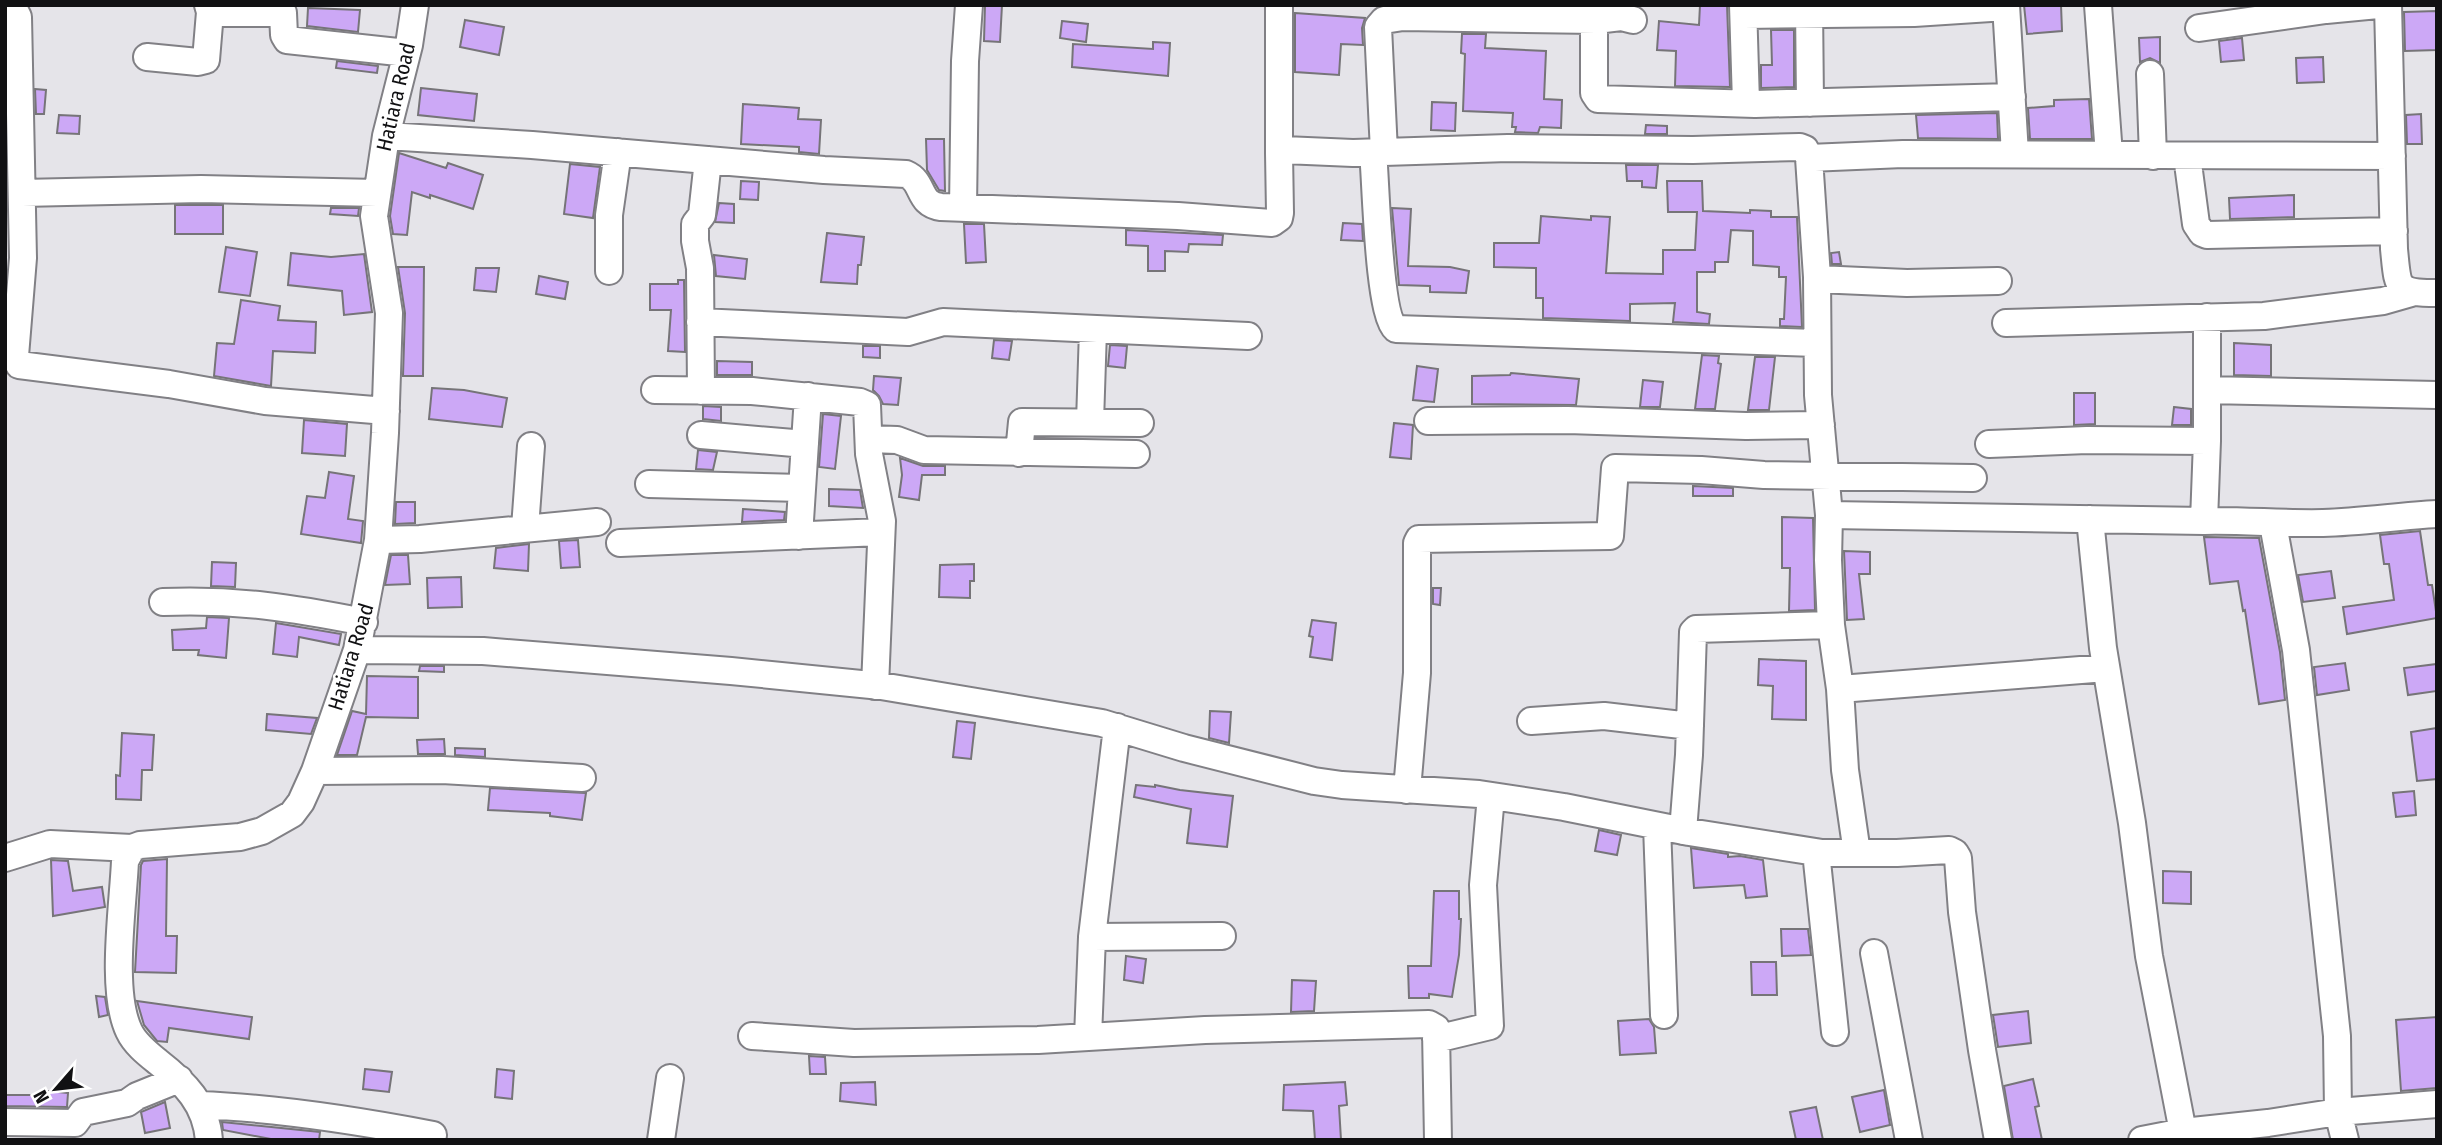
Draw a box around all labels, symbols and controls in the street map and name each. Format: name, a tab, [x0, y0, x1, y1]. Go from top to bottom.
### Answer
street label: Hatiara Road	[371, 40, 421, 154]
street label: Hatiara Road	[322, 600, 380, 714]
north arrow	[21, 1054, 91, 1124]
text: N	[29, 1086, 54, 1107]

